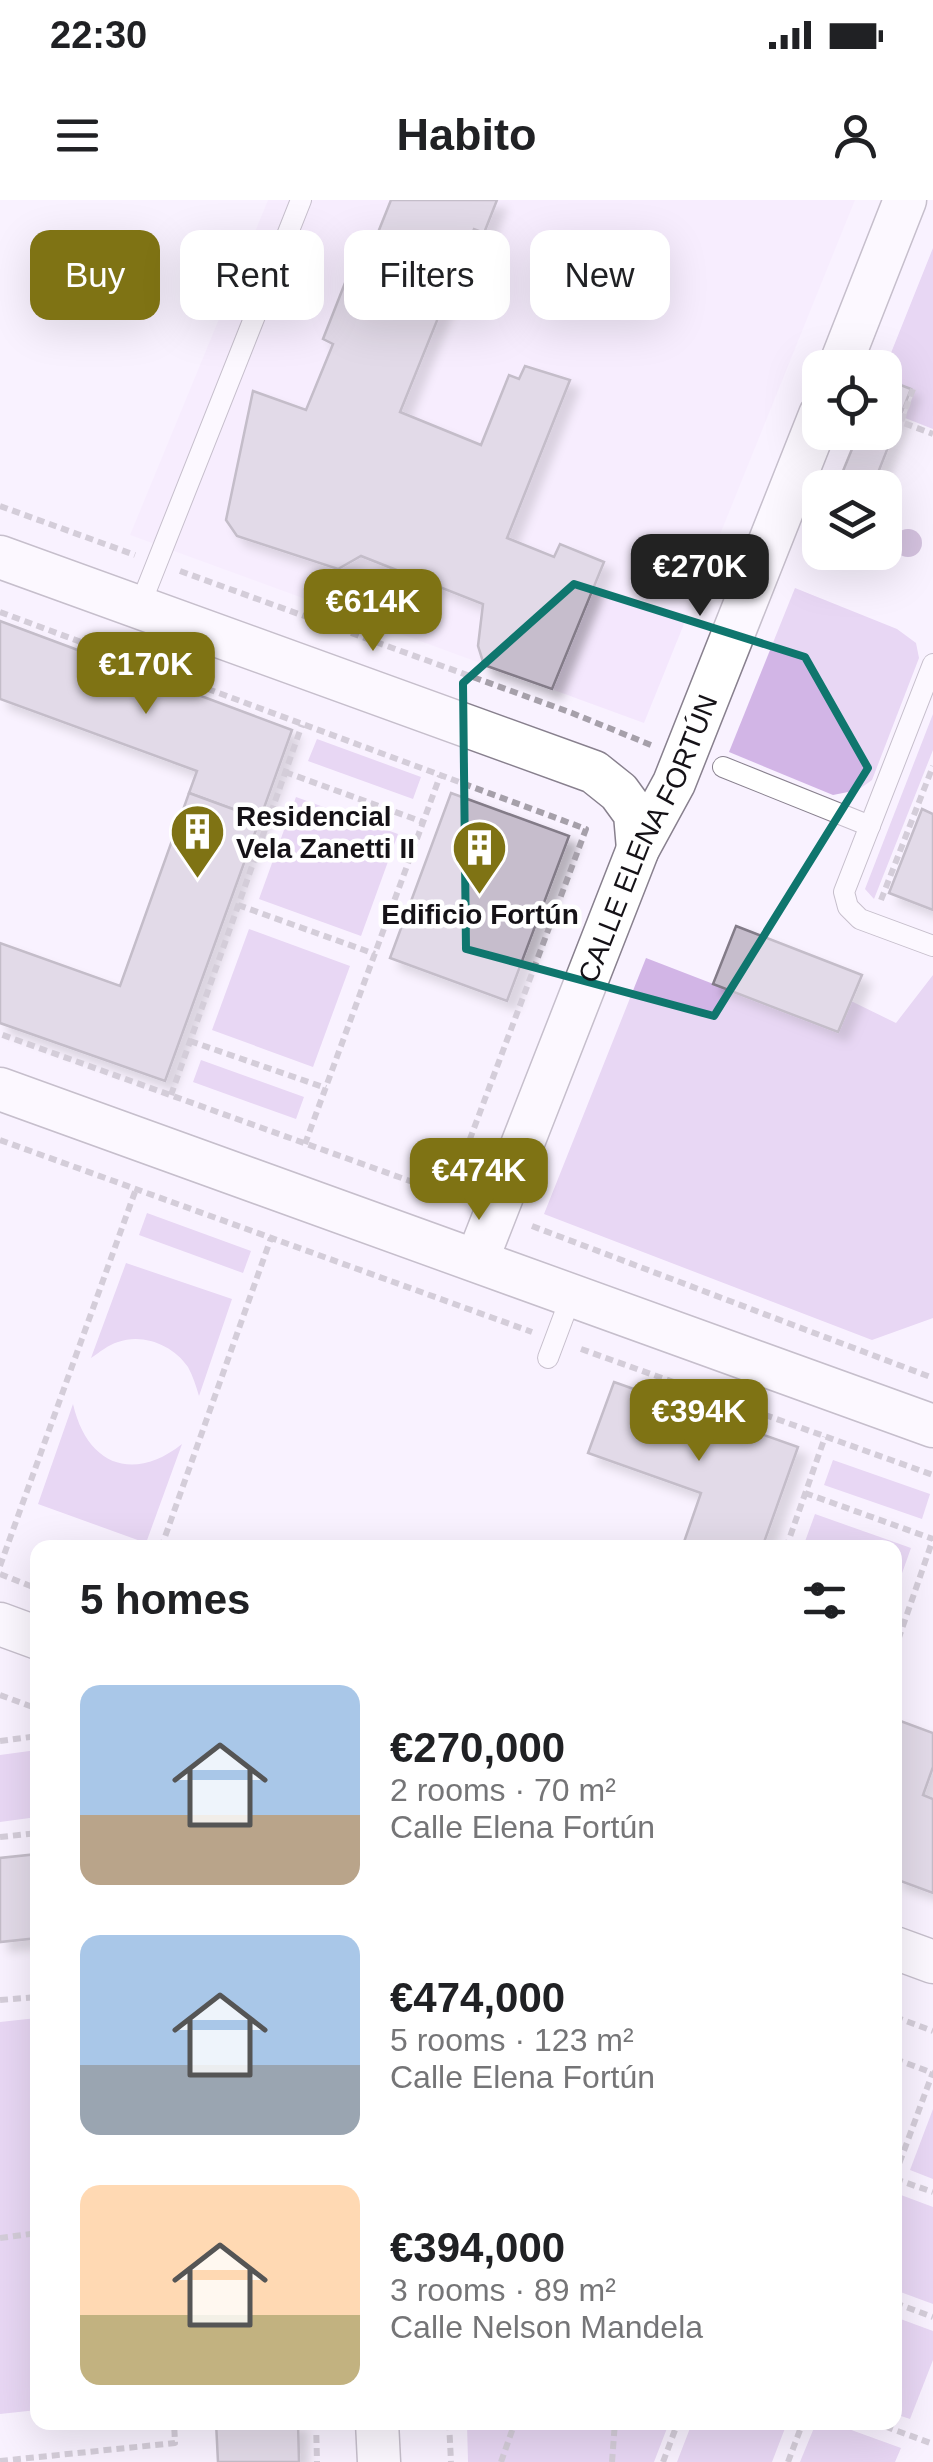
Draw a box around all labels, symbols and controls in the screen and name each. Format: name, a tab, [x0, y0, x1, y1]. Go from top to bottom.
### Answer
text: 22:30	[50, 14, 147, 56]
icon: menu	[50, 108, 105, 163]
icon: person	[828, 108, 883, 163]
text: Habito	[397, 109, 537, 160]
chip: Buy	[30, 230, 160, 320]
chip: Rent	[180, 230, 324, 320]
chip: Filters	[344, 230, 510, 320]
chip: New	[530, 230, 670, 320]
map controls	[802, 350, 902, 570]
button: locate	[802, 350, 902, 450]
button: layers	[802, 470, 902, 570]
pin: €270K	[630, 534, 770, 619]
text: €270K	[653, 548, 747, 584]
pin: €614K	[303, 569, 443, 654]
text: €614K	[326, 583, 420, 619]
pin: €170K	[76, 632, 216, 717]
text: €170K	[99, 646, 193, 682]
street label: CALLE ELENA FORTÚN	[572, 690, 723, 987]
place label: Residencial Vela Zanetti II	[236, 801, 415, 864]
building icon: Residencial Vela Zanetti II	[167, 802, 227, 881]
building icon: Edificio Fortún	[450, 818, 510, 897]
place label: Edificio Fortún	[381, 899, 579, 930]
pin: €474K	[409, 1138, 549, 1223]
text: €474K	[432, 1152, 526, 1188]
pin: €394K	[629, 1379, 769, 1464]
text: €394K	[652, 1393, 746, 1429]
icon: filters	[797, 1573, 852, 1628]
text: 5 homes	[80, 1576, 250, 1623]
text: €270,000	[390, 1724, 565, 1771]
icon: home	[160, 1725, 280, 1845]
text: 2 rooms · 70 m²	[390, 1772, 616, 1808]
text: Calle Elena Fortún	[390, 1809, 655, 1845]
text: €474,000	[390, 1974, 565, 2021]
icon: home	[160, 1975, 280, 2095]
text: 5 rooms · 123 m²	[390, 2022, 634, 2058]
text: Calle Elena Fortún	[390, 2059, 655, 2095]
text: €394,000	[390, 2224, 565, 2271]
icon: home	[160, 2225, 280, 2345]
text: 3 rooms · 89 m²	[390, 2272, 616, 2308]
text: Calle Nelson Mandela	[390, 2309, 703, 2345]

